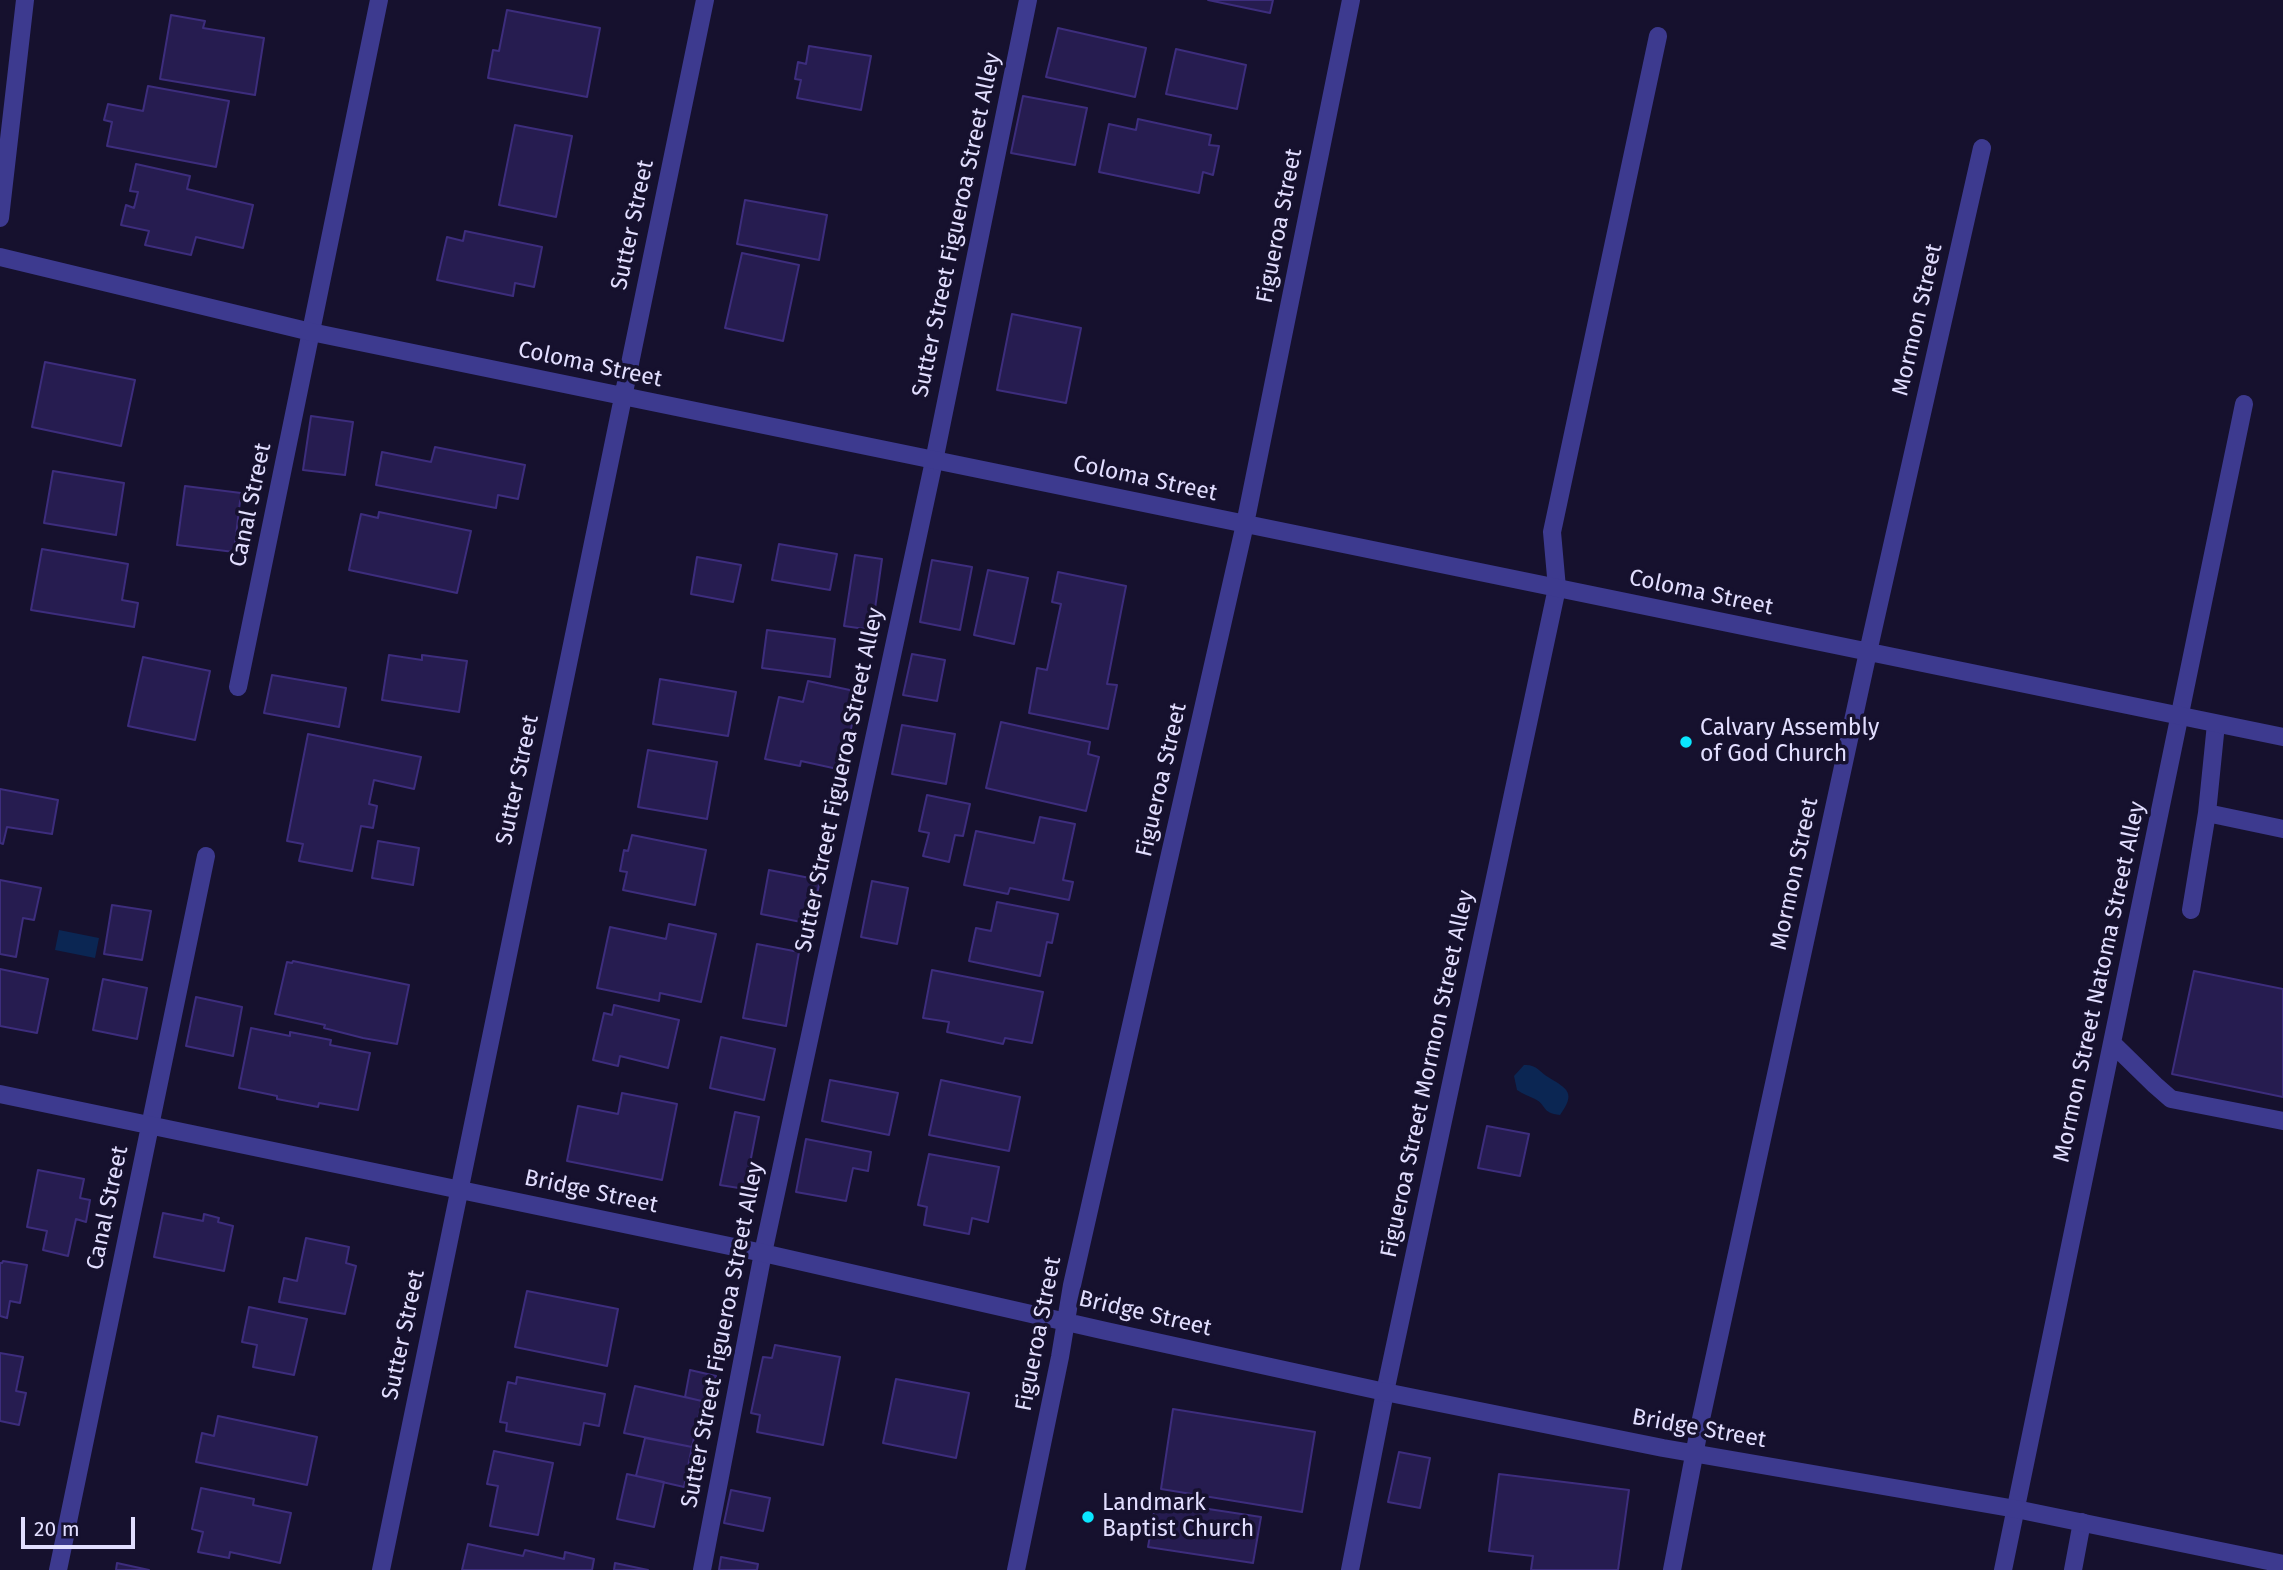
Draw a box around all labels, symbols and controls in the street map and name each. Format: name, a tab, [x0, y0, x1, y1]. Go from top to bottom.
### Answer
street label: Sutter Street Figueroa Street Alley	[907, 50, 1007, 400]
street label: Figueroa Street	[1251, 146, 1309, 306]
street label: Sutter Street	[606, 158, 660, 292]
street label: Mormon Street	[1887, 241, 1949, 399]
street label: Coloma Street	[515, 336, 665, 394]
street label: Canal Street	[224, 440, 278, 570]
street label: Coloma Street	[1070, 450, 1220, 508]
street label: Coloma Street	[1626, 564, 1776, 622]
street label: Sutter Street Figueroa Street Alley	[790, 605, 890, 955]
street label: Figueroa Street	[1131, 700, 1193, 860]
street label: Sutter Street	[491, 713, 545, 847]
place label: Calvary Assembly of God Church	[1700, 715, 1879, 769]
marker: Calvary Assembly of God Church	[1678, 734, 1694, 750]
street label: Mormon Street	[1765, 795, 1825, 953]
street label: Mormon Street Natoma Street Alley	[2048, 799, 2152, 1165]
street label: Figueroa Street Mormon Street Alley	[1376, 888, 1480, 1260]
street label: Canal Street	[81, 1143, 135, 1273]
street label: Sutter Street Figueroa Street Alley	[676, 1160, 770, 1510]
street label: Bridge Street	[522, 1164, 660, 1220]
street label: Figueroa Street	[1010, 1254, 1068, 1414]
street label: Sutter Street	[377, 1268, 431, 1402]
street label: Bridge Street	[1076, 1285, 1214, 1343]
street label: Bridge Street	[1630, 1404, 1768, 1454]
place label: Landmark Baptist Church	[1102, 1490, 1254, 1544]
scale bar	[24, 1504, 138, 1548]
marker: Landmark Baptist Church	[1080, 1509, 1096, 1525]
text: 20 m	[34, 1516, 80, 1542]

